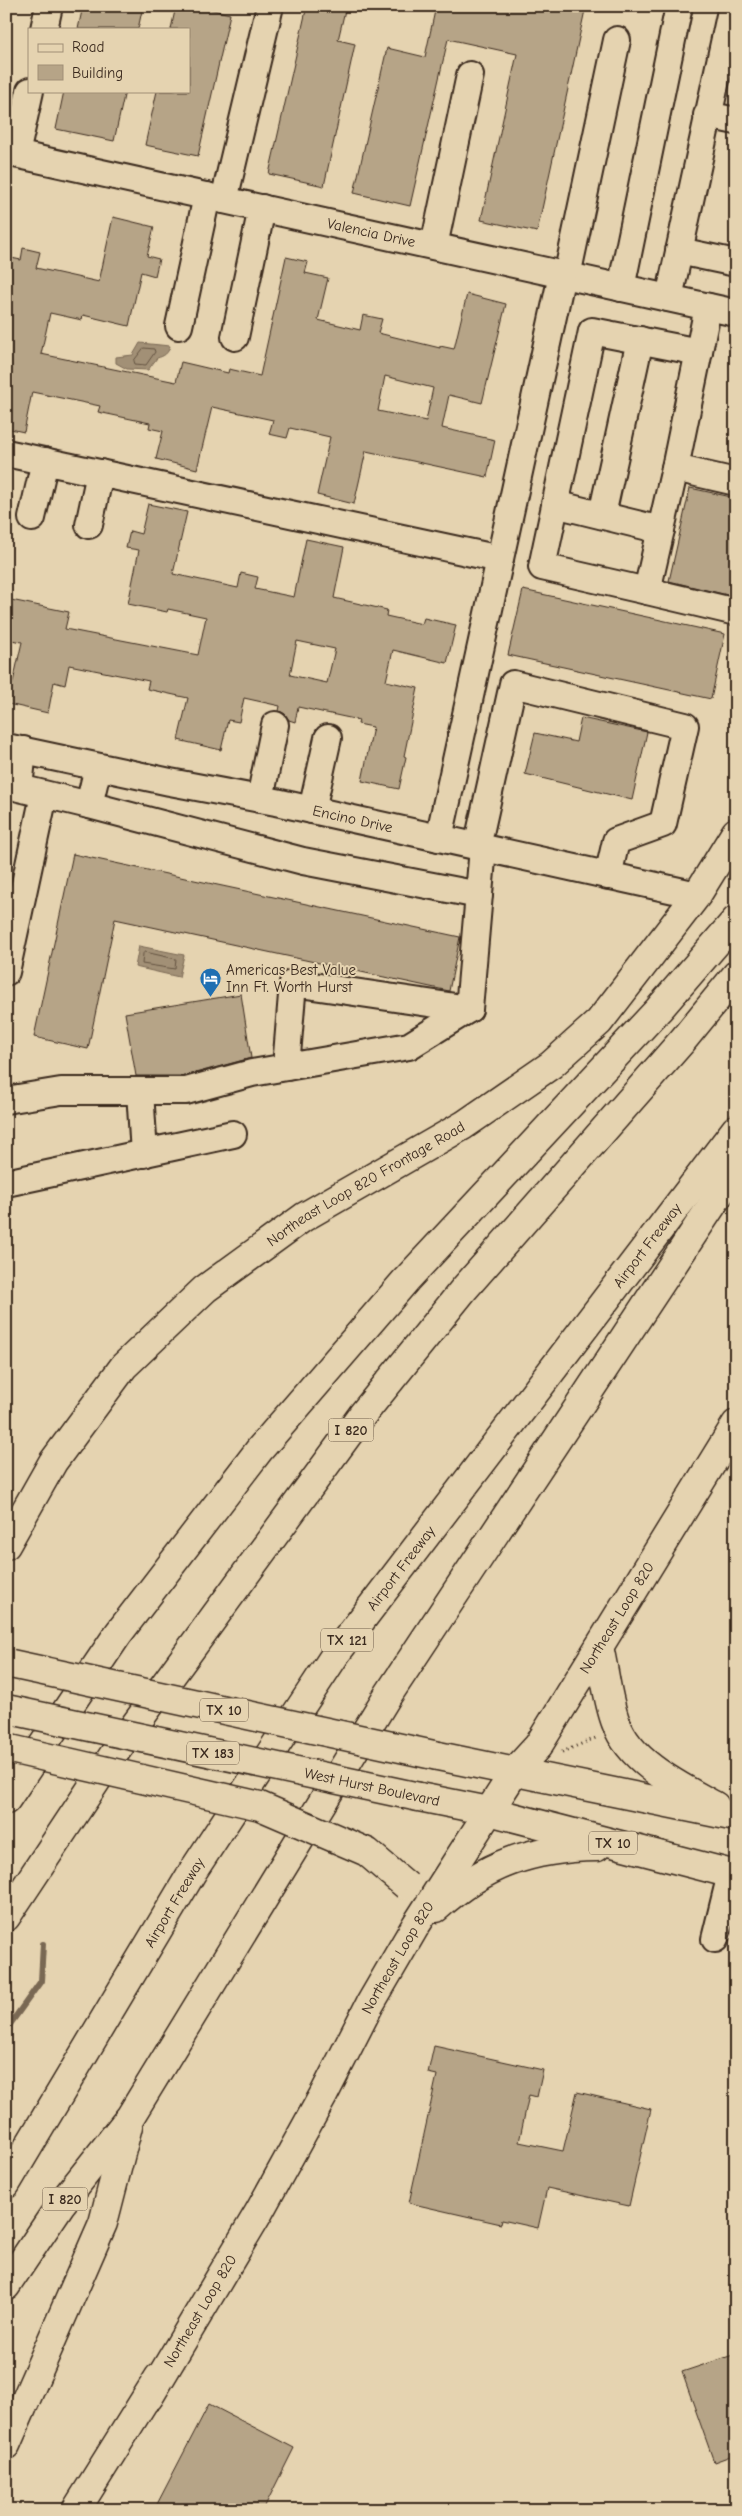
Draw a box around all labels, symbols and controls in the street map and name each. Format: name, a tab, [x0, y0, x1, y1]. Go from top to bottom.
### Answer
legend	[28, 28, 190, 92]
text: Road	[72, 38, 104, 56]
text: Building	[72, 64, 123, 82]
street label: Valencia Drive	[325, 214, 417, 251]
street label: Encino Drive	[311, 801, 395, 837]
place label: Americas Best Value Inn Ft. Worth Hurst	[226, 961, 356, 996]
hotel icon: Americas Best Value Inn Ft. Worth Hurst	[198, 967, 222, 998]
street label: Northeast Loop 820 Frontage Road	[263, 1117, 468, 1250]
street label: Airport Freeway	[609, 1199, 685, 1291]
road number: I 820	[328, 1418, 374, 1442]
street label: Airport Freeway	[363, 1522, 439, 1614]
street label: Northeast Loop 820	[576, 1559, 658, 1677]
road number: TX 121	[321, 1628, 373, 1652]
road number: TX 10	[200, 1698, 248, 1722]
road number: TX 183	[187, 1742, 239, 1765]
street label: West Hurst Boulevard	[303, 1764, 441, 1810]
road number: TX 10	[589, 1832, 637, 1855]
street label: Airport Freeway	[140, 1854, 209, 1951]
street label: Northeast Loop 820	[357, 1898, 438, 2017]
road number: I 820	[42, 2188, 88, 2210]
street label: Northeast Loop 820	[160, 2252, 241, 2371]

